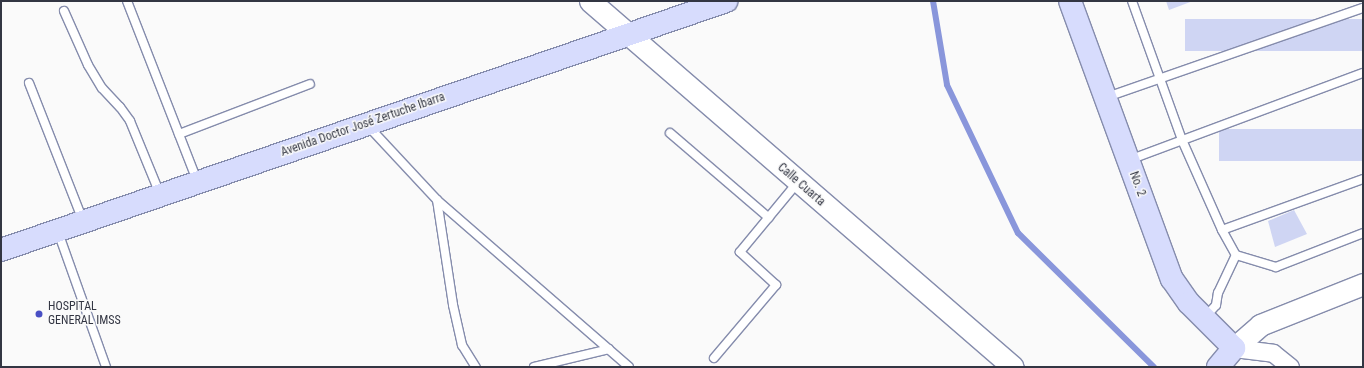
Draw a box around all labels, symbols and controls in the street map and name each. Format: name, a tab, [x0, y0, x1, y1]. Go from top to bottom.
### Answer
street label: Avenida Doctor José Zertuche Ibarra	[279, 90, 447, 160]
street label: Calle Cuarta	[774, 161, 828, 209]
street label: No. 2	[1126, 170, 1148, 198]
place label: HOSPITAL GENERAL IMSS	[48, 300, 121, 328]
marker: HOSPITAL GENERAL IMSS	[33, 308, 45, 320]

